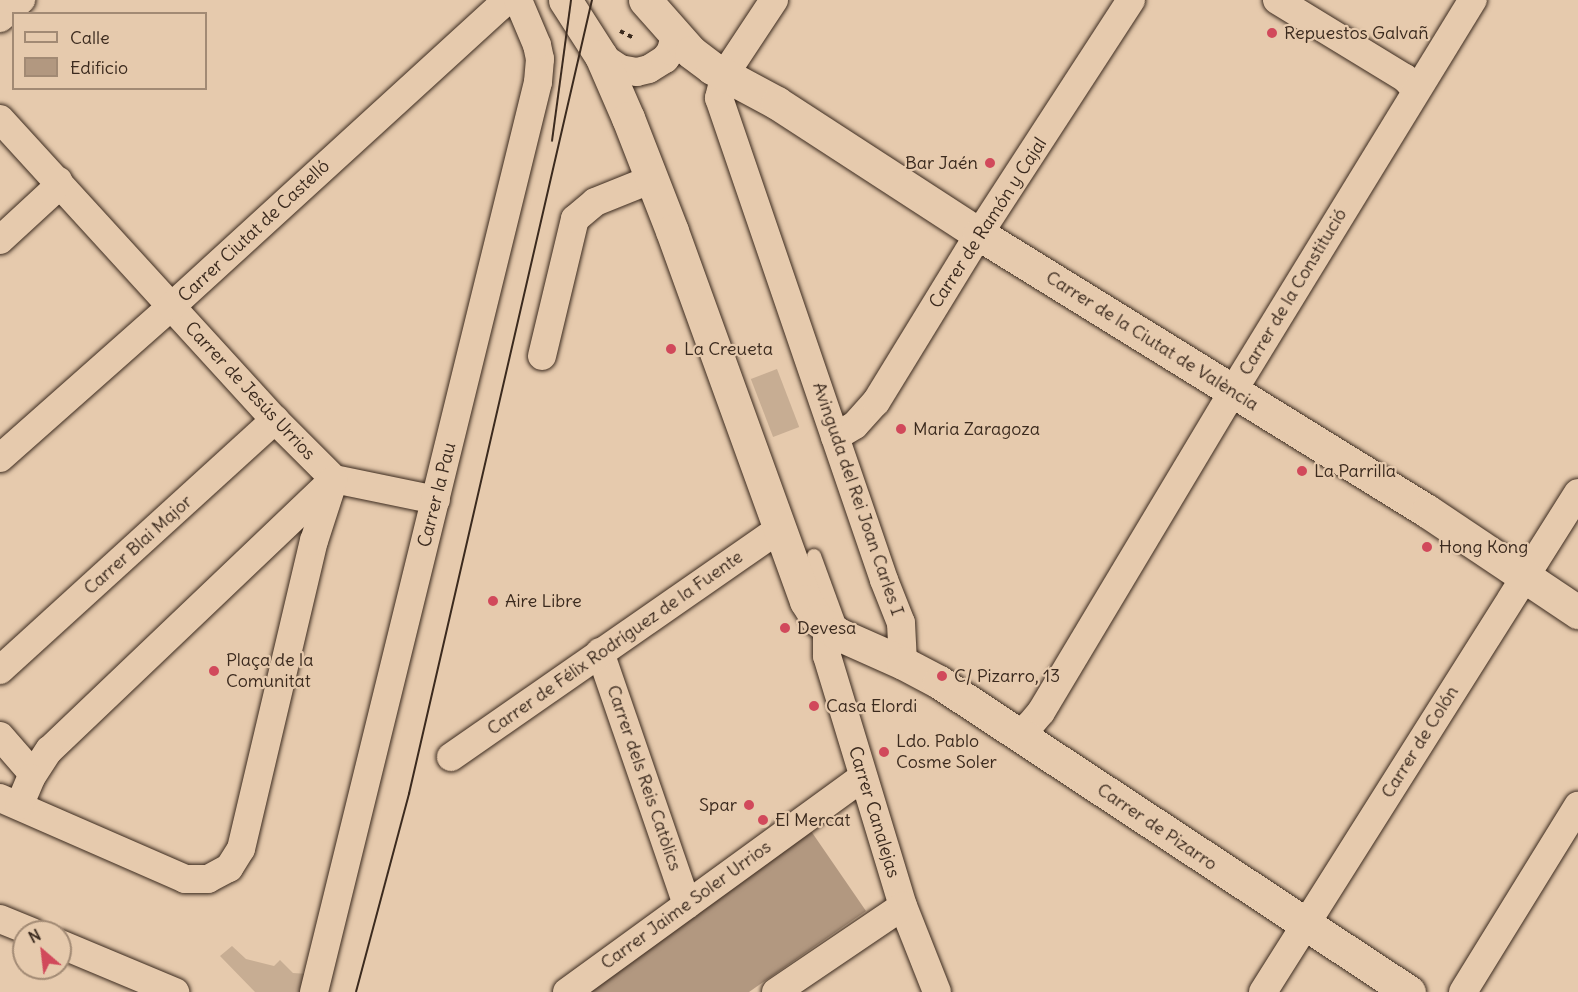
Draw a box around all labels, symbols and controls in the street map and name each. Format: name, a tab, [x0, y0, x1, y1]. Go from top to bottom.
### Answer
legend	[12, 12, 207, 90]
place label: Repuestos Galvañ	[1284, 22, 1429, 44]
text: Calle	[70, 26, 110, 49]
marker: Repuestos Galvañ	[1265, 26, 1279, 40]
text: Edificio	[70, 56, 128, 79]
street label: Carrer de Ramón y Cajal	[925, 134, 1051, 312]
place label: Bar Jaén	[905, 152, 978, 174]
street label: Carrer Ciutat de Castelló	[174, 155, 334, 307]
marker: Bar Jaén	[983, 156, 997, 170]
street label: Carrer de la Constitució	[1235, 205, 1351, 379]
street label: Carrer de la Ciutat de València	[1042, 267, 1262, 415]
street label: Carrer de Jesús Urrios	[180, 317, 320, 465]
place label: La Creueta	[684, 338, 773, 360]
marker: La Creueta	[662, 340, 680, 358]
street label: Avinguda del Rei Joan Carles I	[808, 379, 908, 619]
place label: Maria Zaragoza	[913, 418, 1040, 440]
marker: Maria Zaragoza	[894, 422, 908, 436]
street label: Carrer la Pau	[414, 440, 460, 550]
place label: La Parrilla	[1314, 460, 1396, 482]
marker: La Parrilla	[1295, 464, 1309, 478]
street label: Carrer Blai Major	[79, 491, 197, 599]
place label: Hong Kong	[1439, 536, 1528, 558]
marker: Hong Kong	[1420, 540, 1434, 554]
street label: Carrer de Félix Rodríguez de la Fuente	[483, 546, 747, 740]
place label: Aire Libre	[505, 590, 582, 612]
marker: Aire Libre	[486, 594, 500, 608]
place label: Devesa	[797, 617, 856, 639]
marker: Devesa	[778, 621, 792, 635]
place label: Plaça de la Comunitat	[226, 650, 313, 692]
marker: Plaça de la Comunitat	[207, 664, 221, 678]
place label: C/ Pizarro, 13	[954, 665, 1060, 687]
marker: C/ Pizarro, 13	[935, 669, 949, 683]
street label: Carrer dels Reis Catòlics	[602, 682, 686, 874]
street label: Carrer de Colón	[1377, 682, 1463, 802]
place label: Casa Elordi	[826, 695, 917, 717]
marker: Casa Elordi	[807, 699, 821, 713]
place label: Ldo. Pablo Cosme Soler	[896, 731, 997, 774]
street label: Carrer Canalejas	[844, 744, 904, 880]
marker: Ldo. Pablo Cosme Soler	[877, 745, 891, 759]
street label: Carrer de Pizarro	[1093, 779, 1221, 875]
place label: Spar	[699, 794, 737, 816]
marker: Spar	[742, 798, 756, 812]
place label: El Mercat	[775, 809, 851, 831]
marker: El Mercat	[756, 813, 770, 827]
street label: Carrer Jaime Soler Urrios	[597, 836, 775, 974]
north arrow	[12, 920, 72, 980]
text: N	[25, 924, 44, 947]

